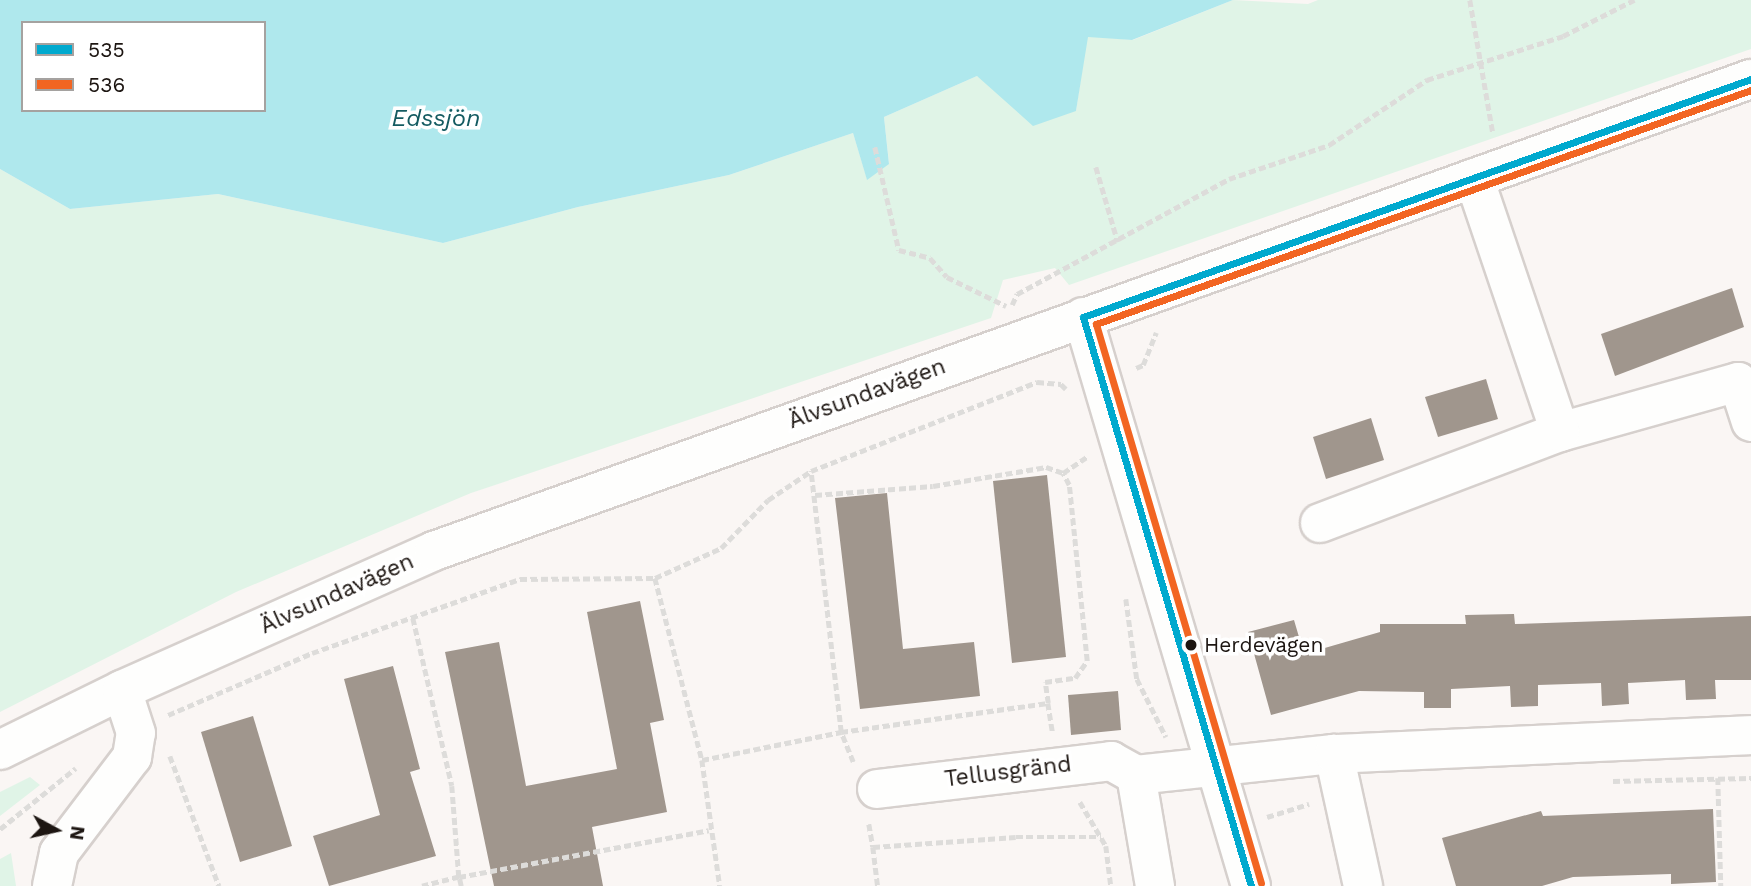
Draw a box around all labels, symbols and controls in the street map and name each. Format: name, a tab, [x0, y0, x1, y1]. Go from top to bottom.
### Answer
legend	[21, 21, 266, 112]
text: 535	[88, 37, 125, 62]
text: 536	[88, 72, 125, 97]
water label: Edssjön	[392, 105, 480, 133]
street label: Älvsundavägen	[785, 353, 949, 435]
street label: Älvsundavägen	[256, 548, 418, 640]
place label: Herdevägen	[1204, 632, 1323, 658]
marker: Herdevägen	[1184, 638, 1198, 652]
street label: Tellusgränd	[943, 751, 1073, 793]
north arrow	[21, 795, 91, 865]
text: N	[65, 824, 90, 842]

